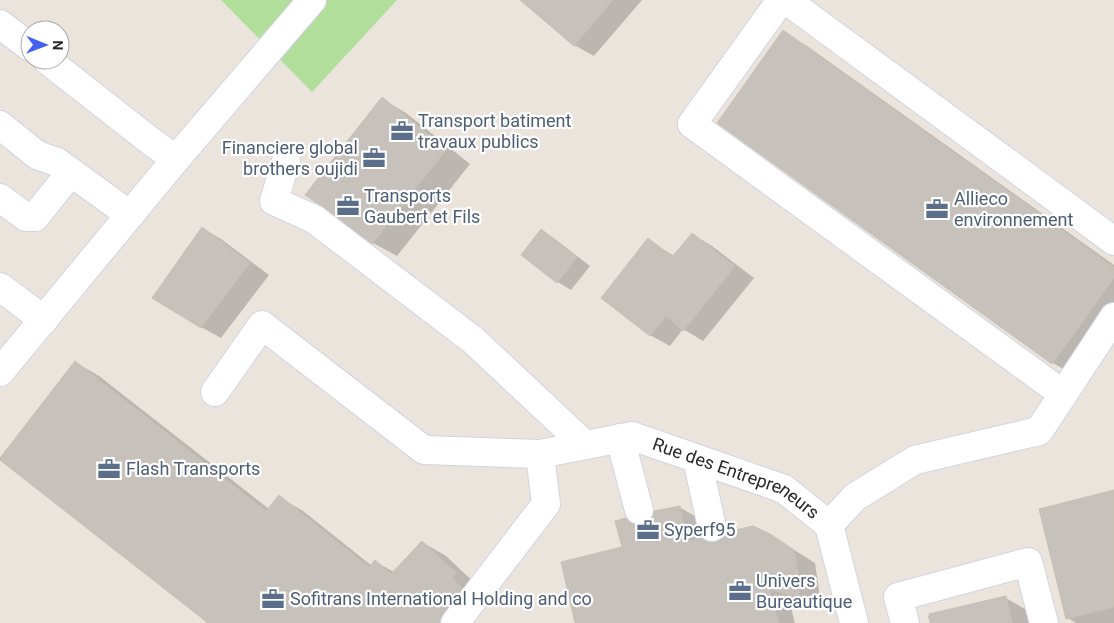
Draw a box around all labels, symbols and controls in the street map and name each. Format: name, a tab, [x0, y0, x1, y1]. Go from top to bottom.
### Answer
north arrow	[20, 20, 70, 70]
text: N	[50, 40, 66, 50]
place label: Transport batiment travaux publics	[418, 110, 572, 152]
office icon: Transport batiment travaux publics	[389, 118, 415, 144]
place label: Financiere global brothers oujidi	[222, 137, 358, 179]
office icon: Financiere global brothers oujidi	[361, 145, 387, 171]
place label: Transports Gaubert et Fils	[364, 185, 480, 227]
place label: Allieco environnement	[954, 188, 1073, 230]
office icon: Transports Gaubert et Fils	[335, 193, 361, 219]
office icon: Allieco environnement	[924, 196, 950, 222]
street label: Rue des Entrepreneurs	[650, 433, 824, 523]
office icon: Flash Transports	[96, 456, 122, 482]
place label: Flash Transports	[126, 458, 260, 479]
office icon: Syperf95	[635, 517, 661, 543]
place label: Syperf95	[664, 519, 736, 540]
place label: Univers Bureautique	[756, 570, 852, 612]
office icon: Univers Bureautique	[727, 578, 753, 604]
office icon: Sofitrans International Holding and co	[260, 586, 286, 612]
place label: Sofitrans International Holding and co	[290, 588, 592, 609]

